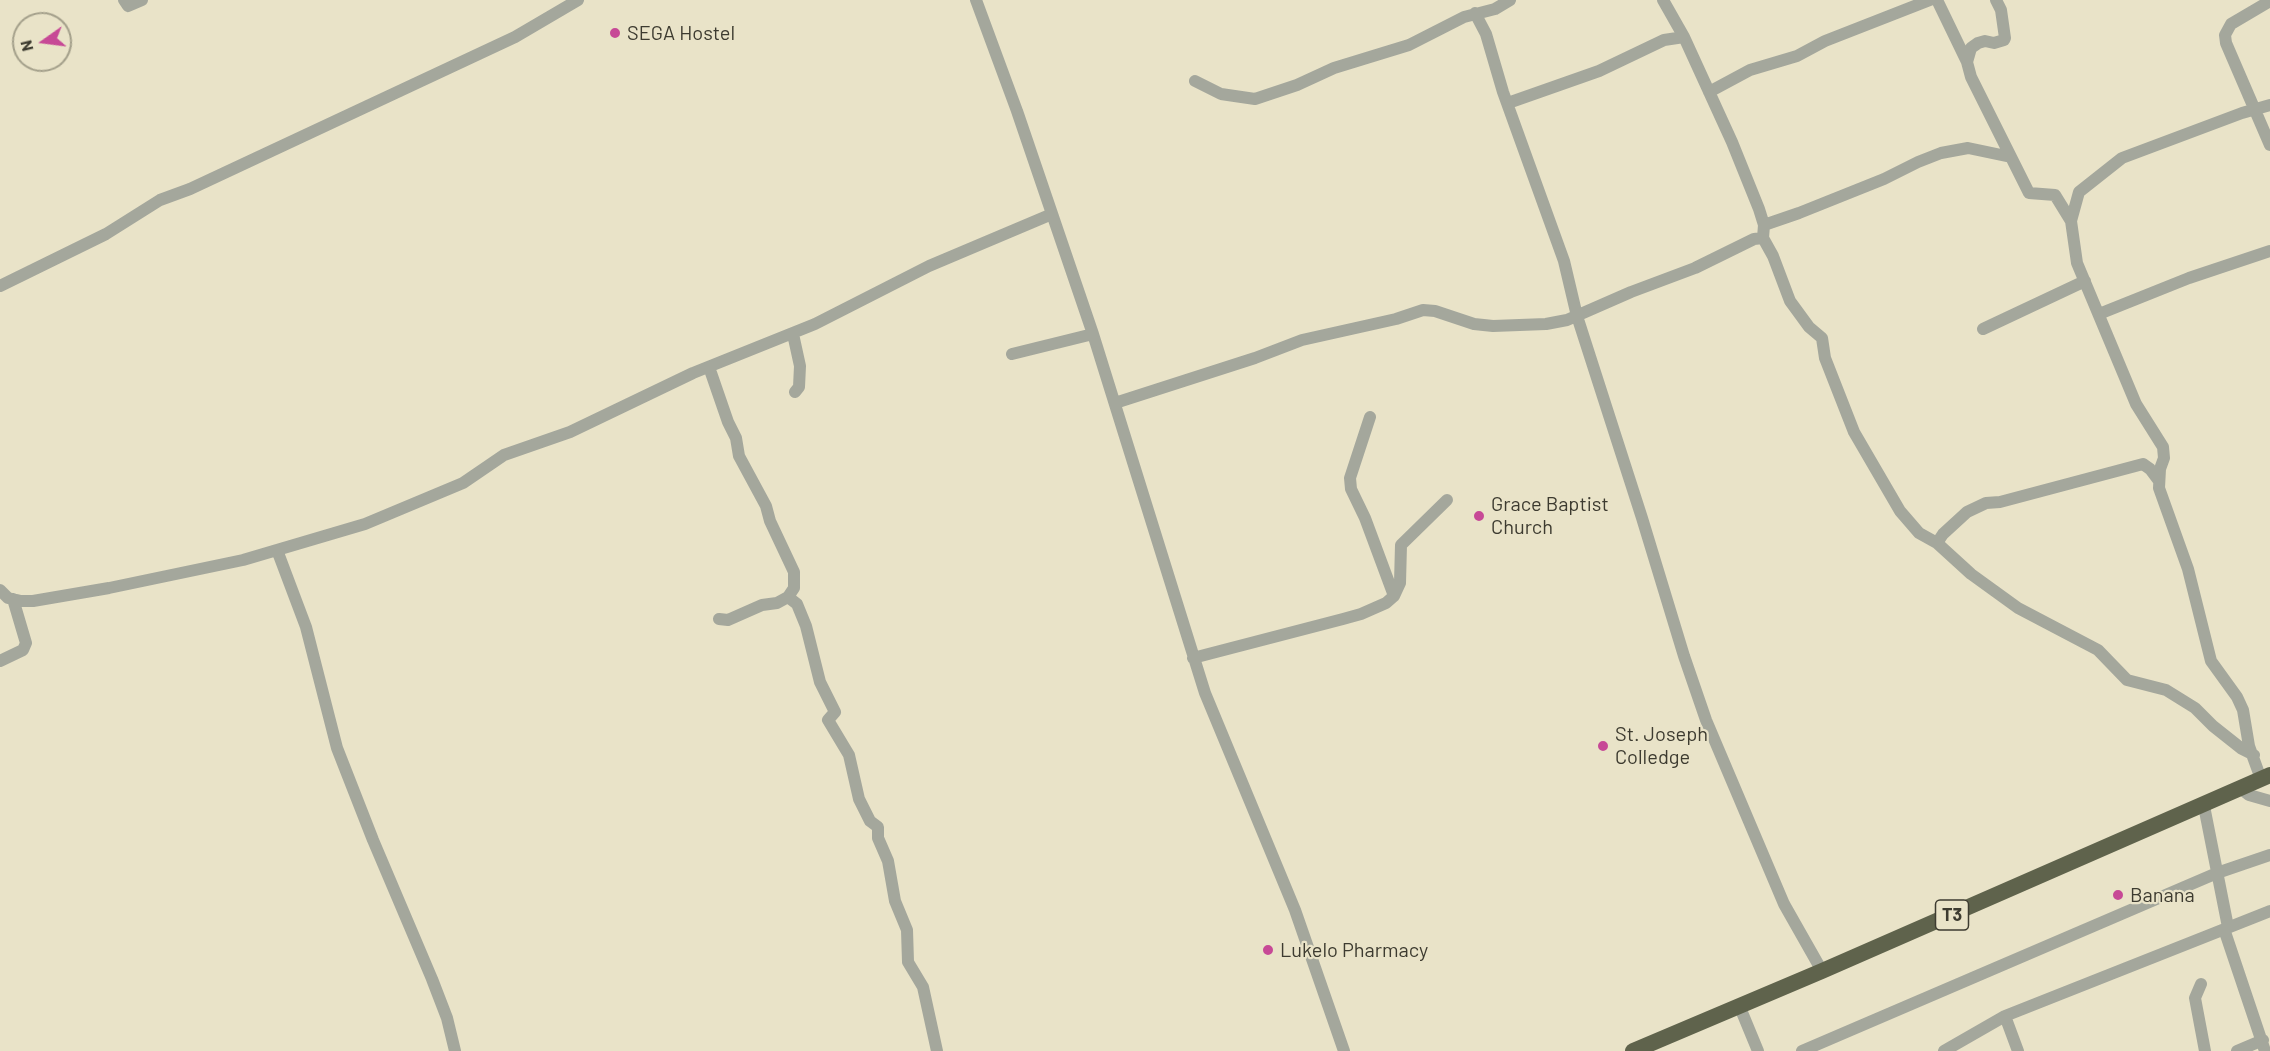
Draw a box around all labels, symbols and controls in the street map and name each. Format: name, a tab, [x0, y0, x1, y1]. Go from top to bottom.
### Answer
north arrow	[12, 12, 72, 72]
place label: SEGA Hostel	[627, 21, 735, 45]
marker: SEGA Hostel	[608, 26, 622, 40]
text: N	[15, 39, 36, 53]
place label: Grace Baptist Church	[1491, 492, 1609, 539]
marker: Grace Baptist Church	[1472, 509, 1486, 523]
place label: St. Joseph Colledge	[1615, 722, 1708, 769]
marker: St. Joseph Colledge	[1596, 739, 1610, 753]
place label: Banana	[2130, 883, 2195, 907]
marker: Banana	[2111, 888, 2125, 902]
road number: T3	[1936, 900, 1968, 930]
place label: Lukelo Pharmacy	[1280, 938, 1428, 962]
marker: Lukelo Pharmacy	[1261, 943, 1275, 957]

